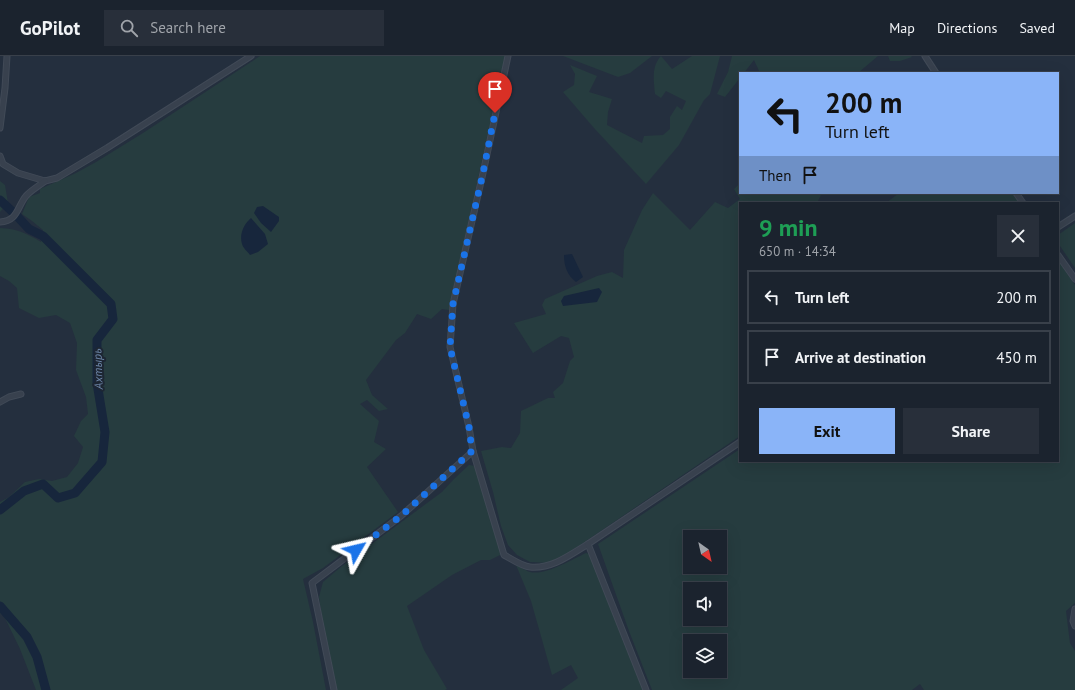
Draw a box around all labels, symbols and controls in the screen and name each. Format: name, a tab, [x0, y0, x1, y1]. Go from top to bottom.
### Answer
search box	[104, 10, 384, 46]
text: GoPilot	[20, 16, 80, 40]
icon: search	[118, 17, 140, 39]
text: Search here	[150, 18, 226, 37]
text: Map	[889, 19, 915, 37]
text: Directions	[937, 19, 997, 37]
text: Saved	[1019, 19, 1055, 37]
pin	[478, 72, 512, 113]
icon: arrive	[484, 78, 506, 100]
text: 200 m	[825, 84, 902, 121]
icon: left	[759, 88, 811, 140]
text: Turn left	[825, 120, 890, 143]
icon: arrive	[799, 164, 821, 186]
text: Then	[759, 166, 791, 185]
text: 9 min	[759, 212, 818, 243]
button: close	[997, 215, 1039, 257]
text: 650 m · 14:34	[759, 243, 836, 260]
icon: left	[761, 286, 783, 308]
text: Turn left	[795, 288, 849, 307]
text: 200 m	[996, 288, 1037, 307]
icon: arrive	[761, 346, 783, 368]
water label: Ахтырь	[89, 348, 106, 391]
text: Arrive at destination	[795, 348, 926, 367]
text: 450 m	[996, 348, 1037, 367]
button: Exit	[759, 408, 895, 454]
button: Share	[903, 408, 1039, 454]
position arrow	[335, 529, 377, 571]
north arrow	[683, 530, 727, 574]
map controls	[683, 530, 727, 678]
button: sound	[683, 582, 727, 626]
button: layers	[683, 634, 727, 678]

